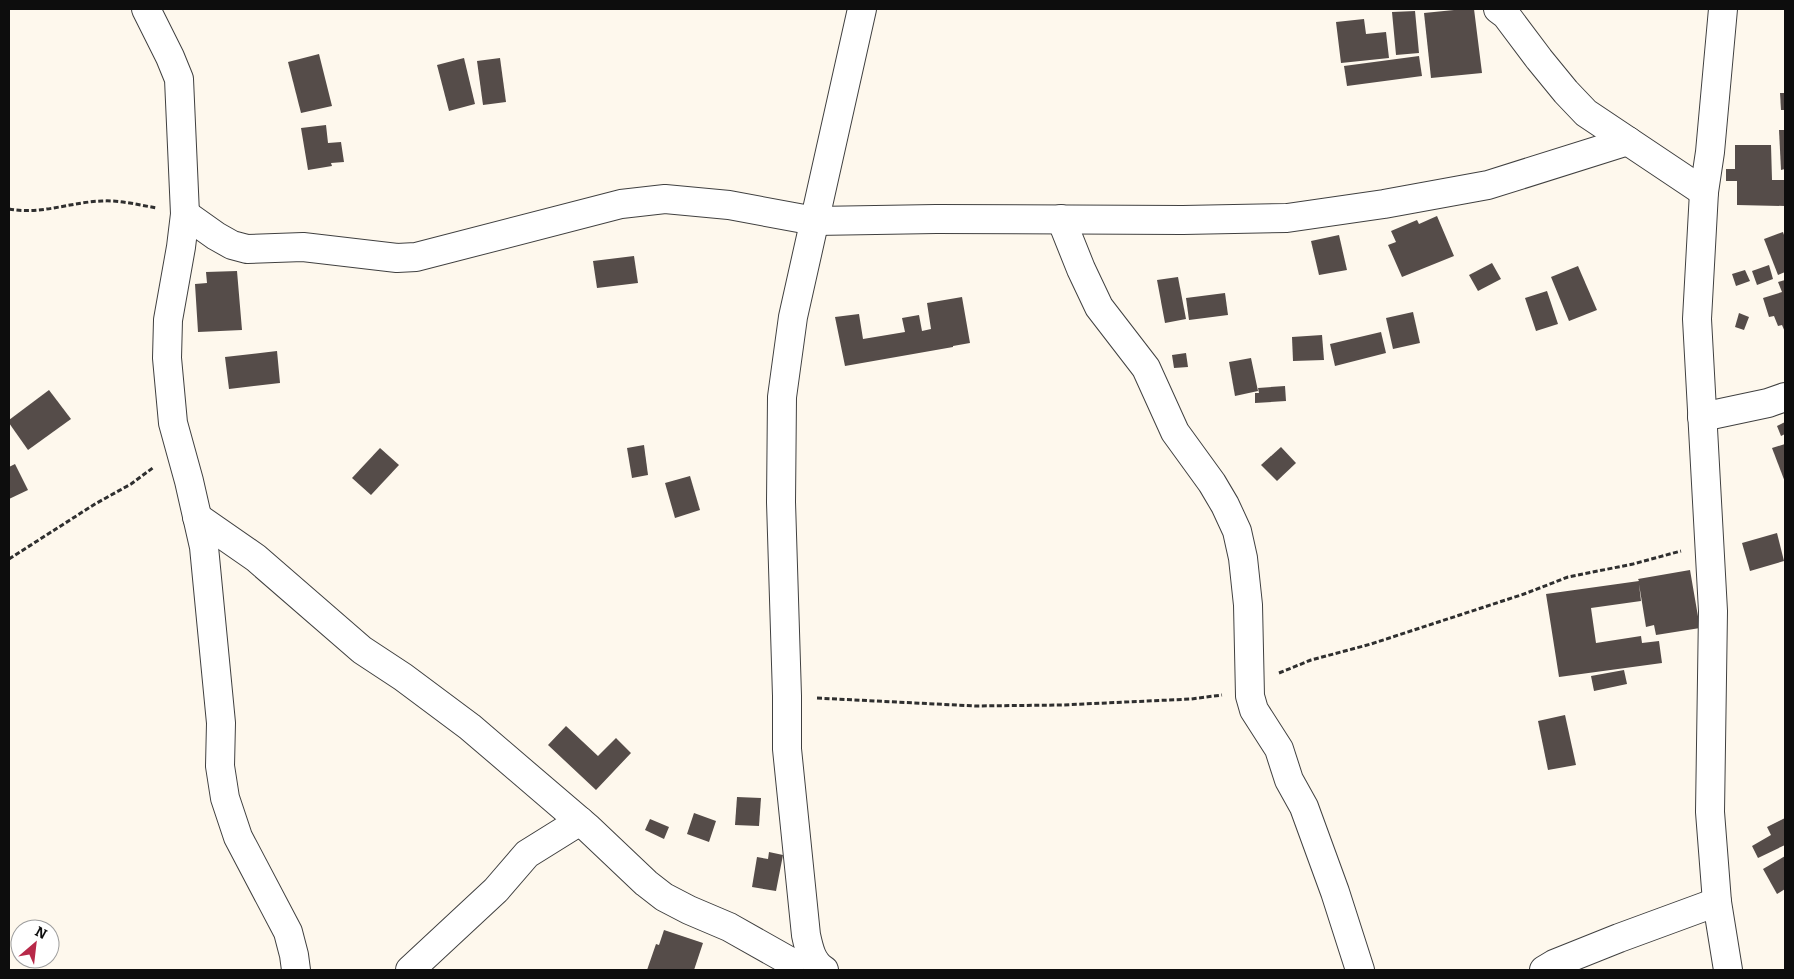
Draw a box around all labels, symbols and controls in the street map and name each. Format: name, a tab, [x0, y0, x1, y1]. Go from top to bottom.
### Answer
north arrow	[10, 919, 60, 969]
text: N	[32, 923, 50, 943]

